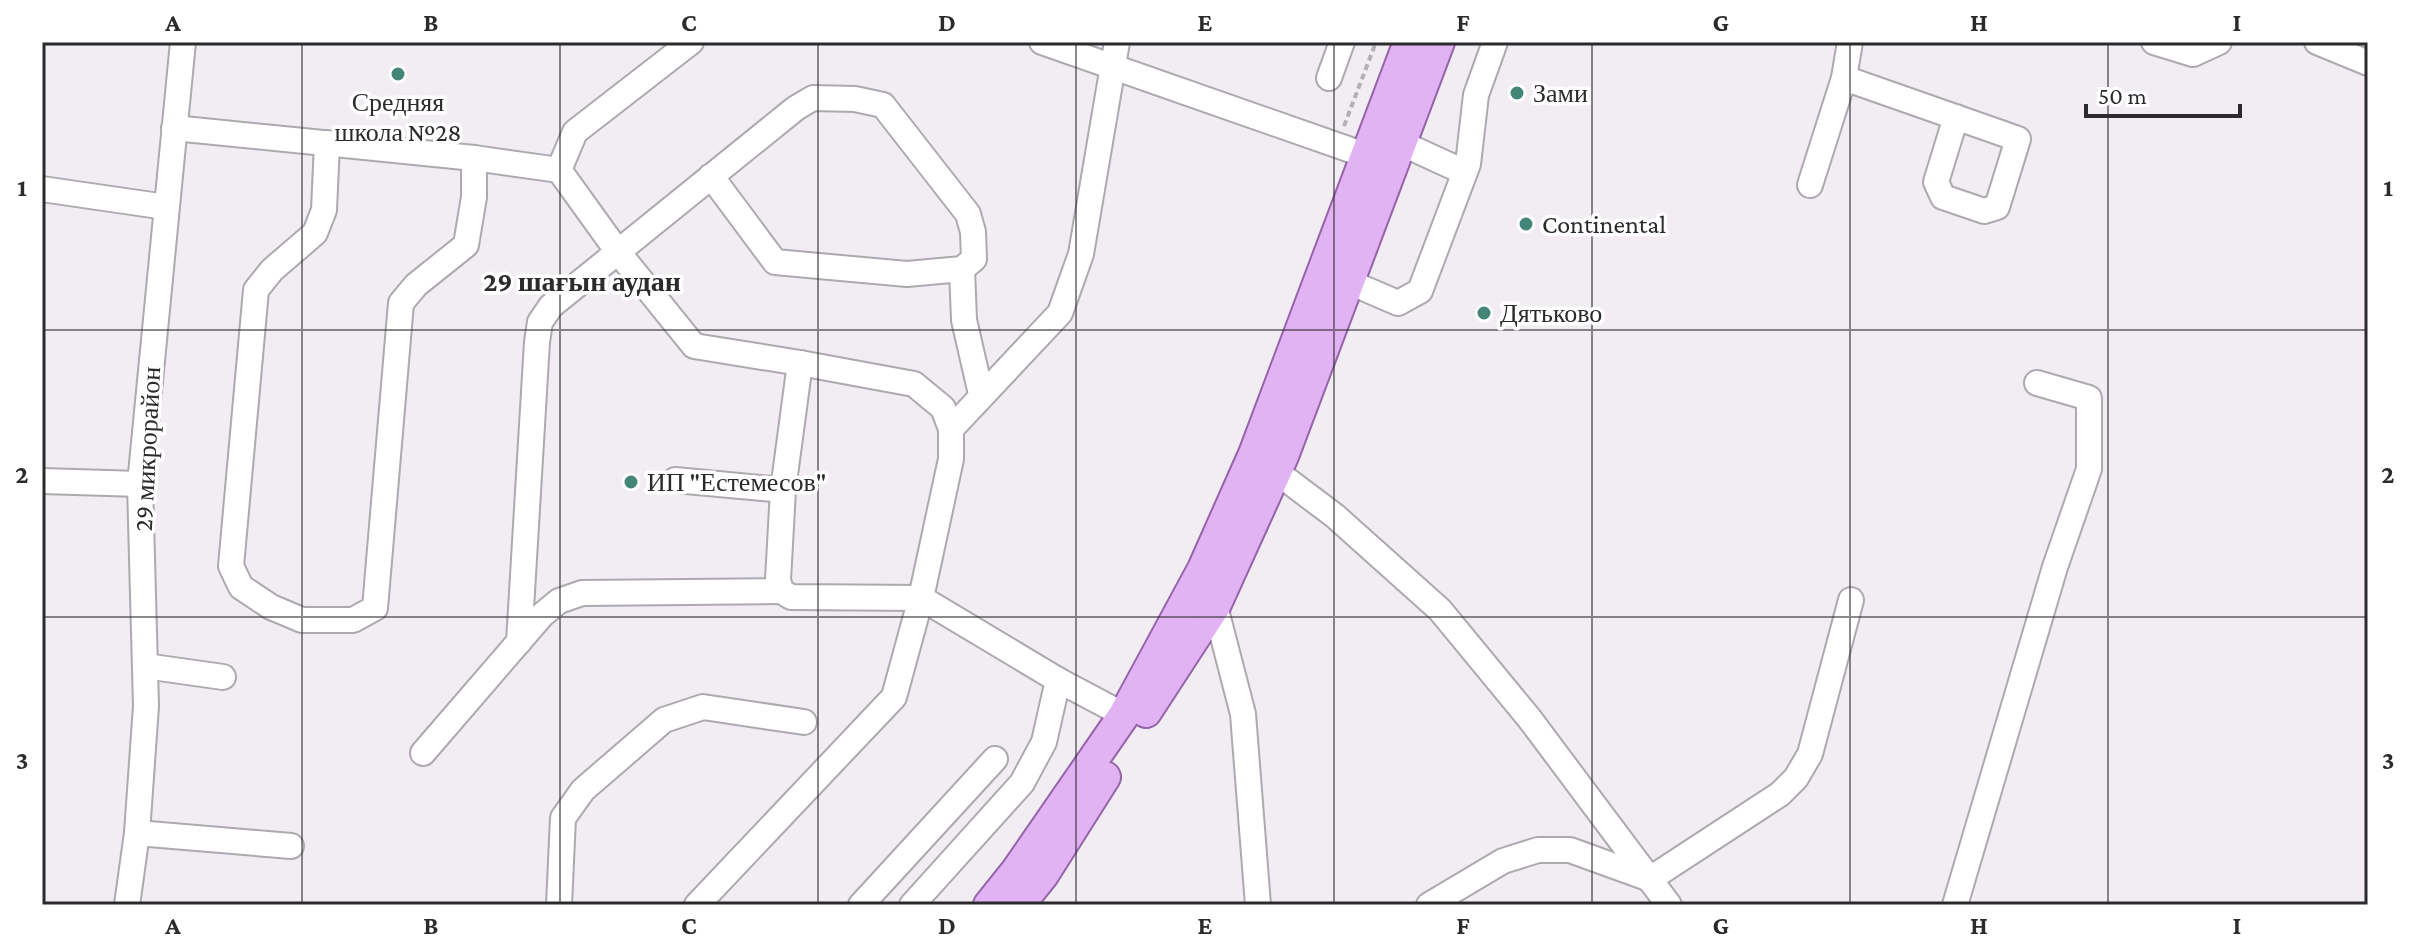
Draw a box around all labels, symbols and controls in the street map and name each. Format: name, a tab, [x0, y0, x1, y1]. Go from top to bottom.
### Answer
text: A	[164, 8, 181, 37]
text: B	[423, 8, 439, 37]
text: C	[681, 8, 697, 37]
text: D	[938, 8, 956, 37]
text: E	[1198, 8, 1213, 37]
text: F	[1456, 8, 1470, 37]
text: G	[1713, 8, 1729, 37]
text: H	[1970, 8, 1988, 37]
text: I	[2233, 8, 2241, 37]
marker: Средняя школа №28	[389, 65, 407, 83]
scale bar	[2086, 68, 2240, 118]
place label: Зами	[1533, 79, 1588, 108]
text: 50 m	[2098, 82, 2147, 109]
marker: Зами	[1508, 84, 1526, 102]
place label: Средняя школа №28	[334, 88, 462, 147]
text: 1	[17, 173, 27, 202]
text: 1	[2383, 173, 2393, 202]
place label: Continental	[1542, 210, 1666, 239]
marker: Continental	[1517, 215, 1535, 233]
district label: 29 шағын аудан	[483, 266, 681, 297]
place label: Дятьково	[1500, 299, 1602, 328]
marker: Дятьково	[1475, 304, 1493, 322]
street label: 29 микрорайон	[129, 366, 166, 532]
text: 2	[15, 460, 29, 489]
text: 2	[2381, 460, 2395, 489]
place label: ИП "Естемесов"	[647, 468, 827, 497]
marker: ИП "Естемесов"	[622, 473, 640, 491]
text: 3	[16, 746, 28, 775]
text: 3	[2382, 746, 2394, 775]
text: A	[164, 911, 181, 940]
text: B	[423, 911, 439, 940]
text: C	[681, 911, 697, 940]
text: D	[938, 911, 956, 940]
text: E	[1198, 911, 1213, 940]
text: F	[1456, 911, 1470, 940]
text: G	[1713, 911, 1729, 940]
text: H	[1970, 911, 1988, 940]
text: I	[2233, 911, 2241, 940]

